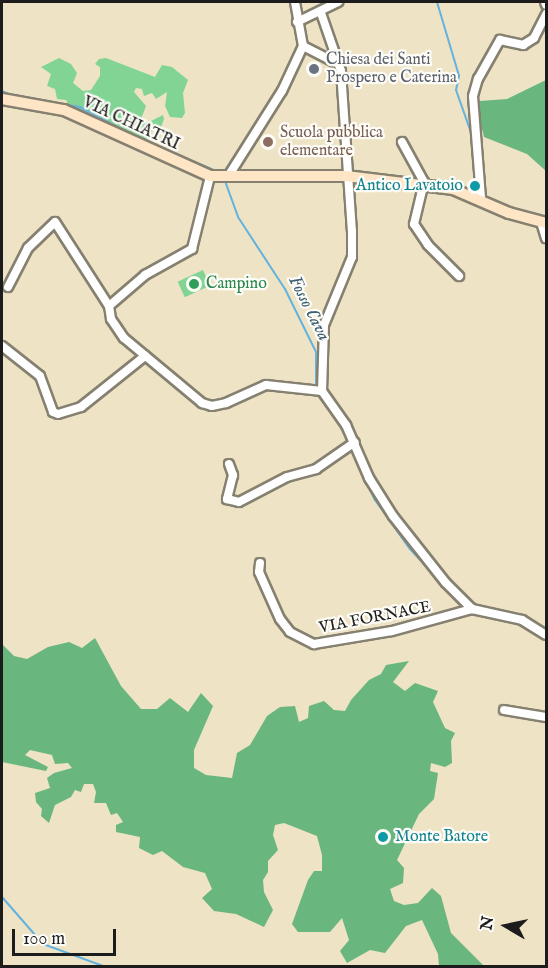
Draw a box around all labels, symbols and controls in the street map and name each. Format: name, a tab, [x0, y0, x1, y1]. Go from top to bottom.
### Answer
place label: Chiesa dei Santi Prospero e Caterina	[326, 50, 457, 88]
marker: Chiesa dei Santi Prospero e Caterina	[307, 62, 321, 76]
street label: VIA CHIATRI	[79, 93, 183, 155]
place label: Scuola pubblica elementare	[280, 123, 383, 161]
marker: Scuola pubblica elementare	[261, 135, 275, 149]
place label: Antico Lavatoio	[356, 176, 463, 196]
marker: Antico Lavatoio	[468, 179, 482, 193]
water label: Fosso Cava	[282, 273, 334, 345]
place label: Campino	[206, 274, 267, 294]
marker: Campino	[187, 277, 201, 291]
street label: VIA FORNACE	[317, 598, 433, 638]
place label: Monte Batore	[395, 827, 488, 847]
marker: Monte Batore	[376, 830, 390, 844]
north arrow	[476, 896, 536, 956]
text: N	[477, 915, 499, 932]
scale bar	[15, 917, 118, 955]
text: 100 m	[23, 928, 65, 951]

